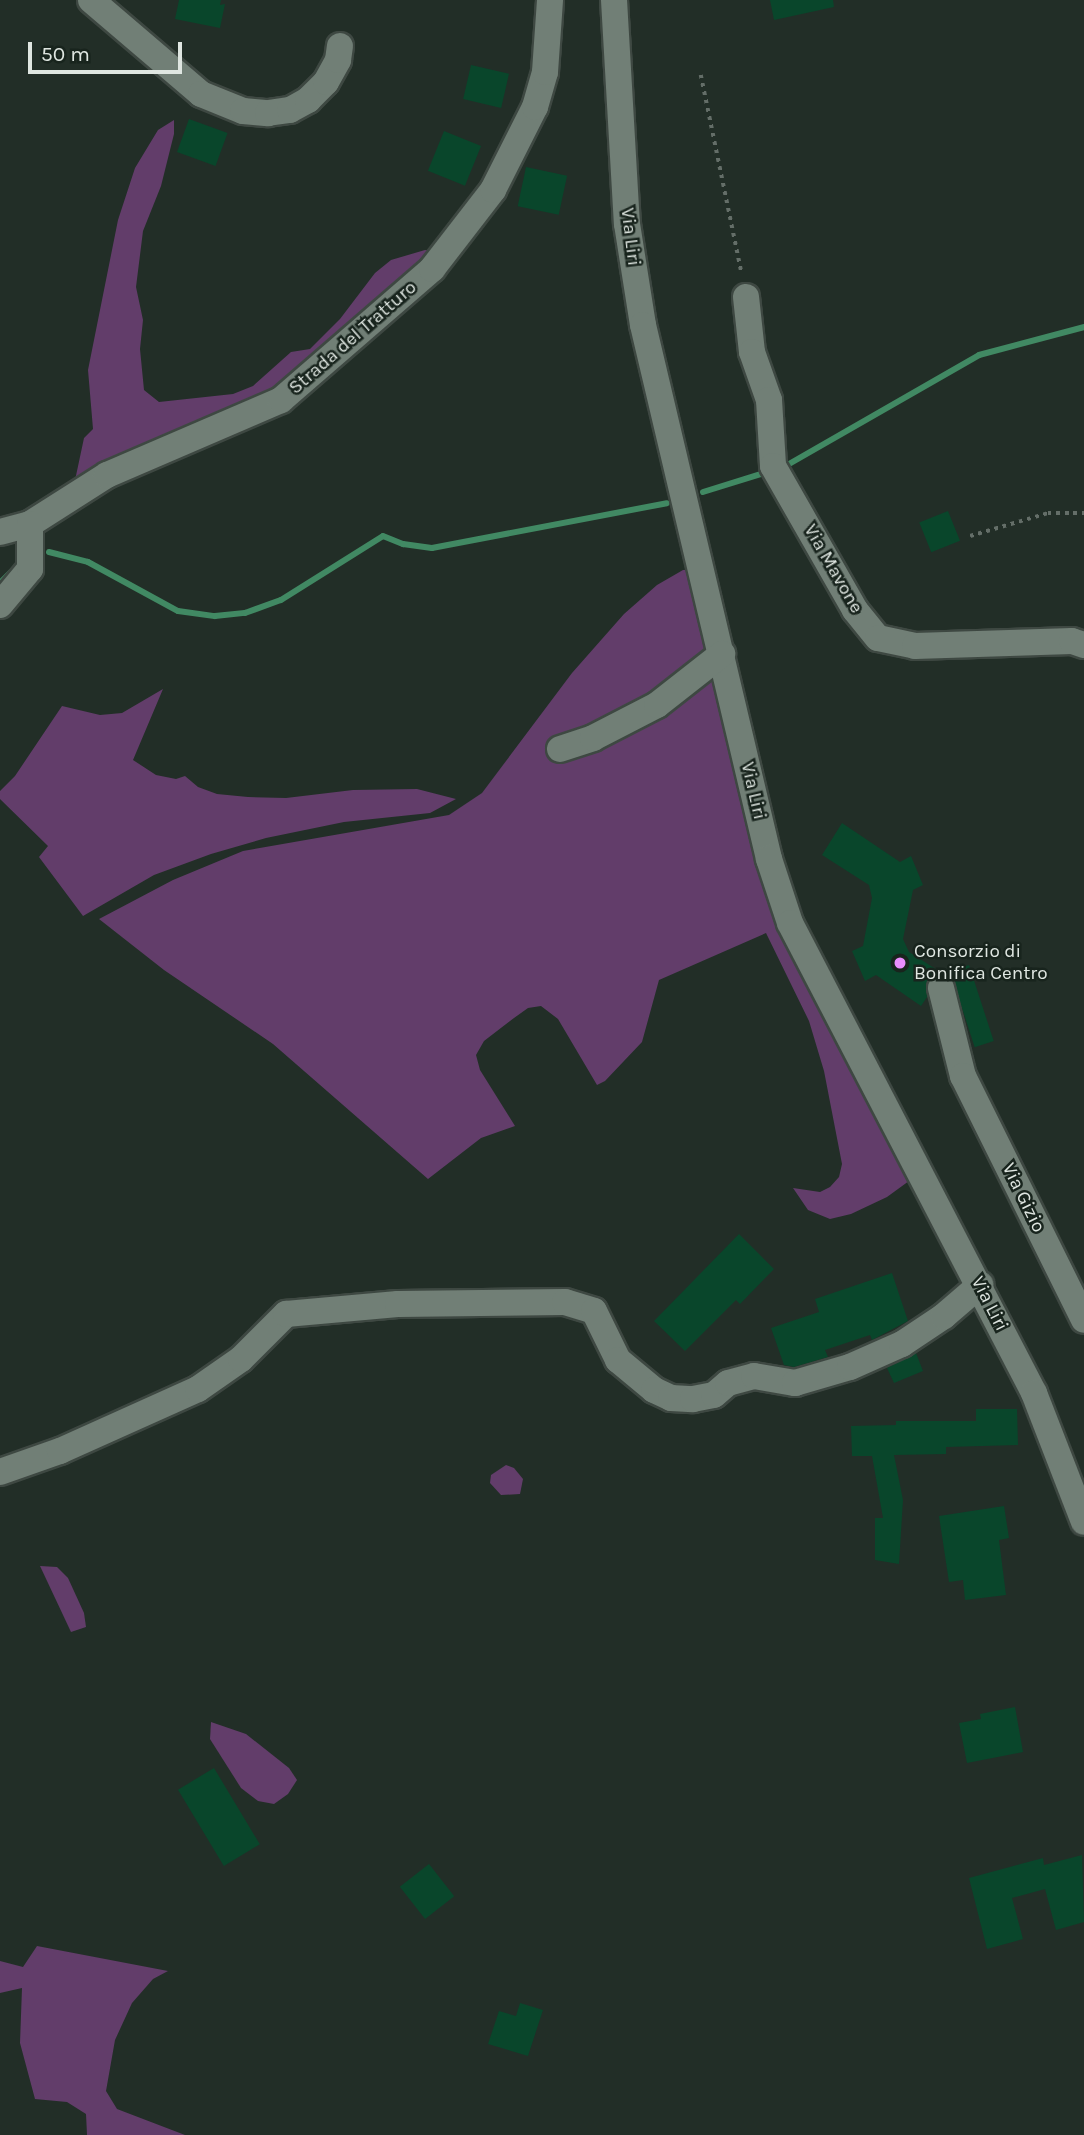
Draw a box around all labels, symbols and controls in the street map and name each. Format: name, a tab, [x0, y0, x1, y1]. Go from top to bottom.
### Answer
scale bar	[32, 28, 186, 72]
text: 50 m	[41, 42, 90, 66]
street label: Via Liri	[615, 207, 645, 267]
street label: Strada del Tratturo	[285, 276, 421, 400]
street label: Via Mavone	[798, 520, 868, 618]
street label: Via Liri	[735, 760, 771, 822]
place label: Consorzio di Bonifica Centro	[914, 941, 1048, 985]
marker: Consorzio di Bonifica Centro	[892, 955, 908, 971]
street label: Via Gizio	[996, 1160, 1050, 1236]
street label: Via Liri	[966, 1273, 1012, 1335]

